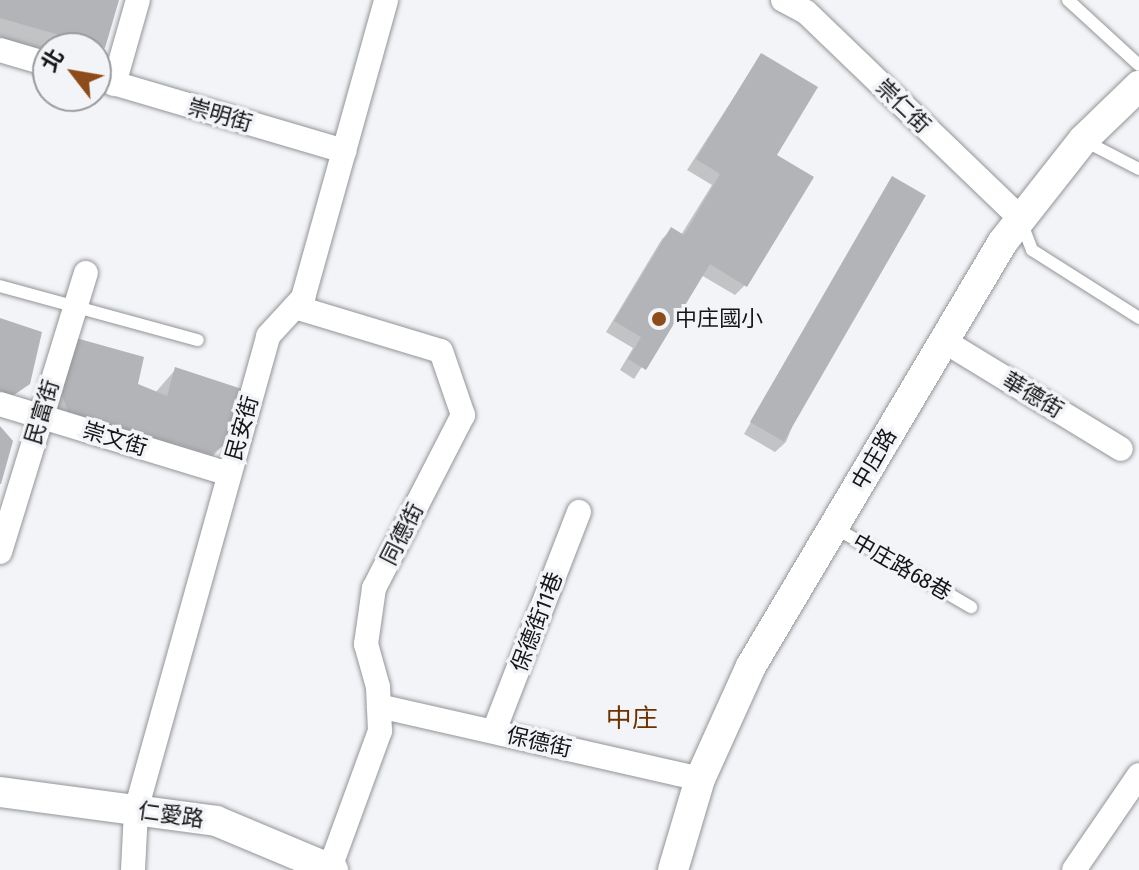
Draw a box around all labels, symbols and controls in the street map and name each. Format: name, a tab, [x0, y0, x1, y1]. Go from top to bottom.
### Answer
north arrow	[32, 32, 112, 112]
text: 北	[35, 44, 70, 77]
street label: 崇仁街	[870, 74, 936, 138]
street label: 崇明街	[185, 93, 255, 137]
place label: 中庄國小	[675, 306, 763, 332]
marker: 中庄國小	[650, 310, 668, 328]
street label: 華德街	[998, 367, 1068, 423]
street label: 民富街	[20, 377, 64, 447]
street label: 民安街	[220, 393, 264, 463]
street label: 崇文街	[80, 417, 150, 461]
street label: 中庄路	[846, 424, 902, 494]
street label: 同德街	[375, 499, 429, 569]
street label: 中庄路68巷	[848, 528, 956, 606]
street label: 保德街11巷	[506, 568, 568, 676]
district label: 中庄	[606, 703, 658, 735]
street label: 保德街	[504, 722, 574, 762]
street label: 仁愛路	[136, 797, 206, 833]

